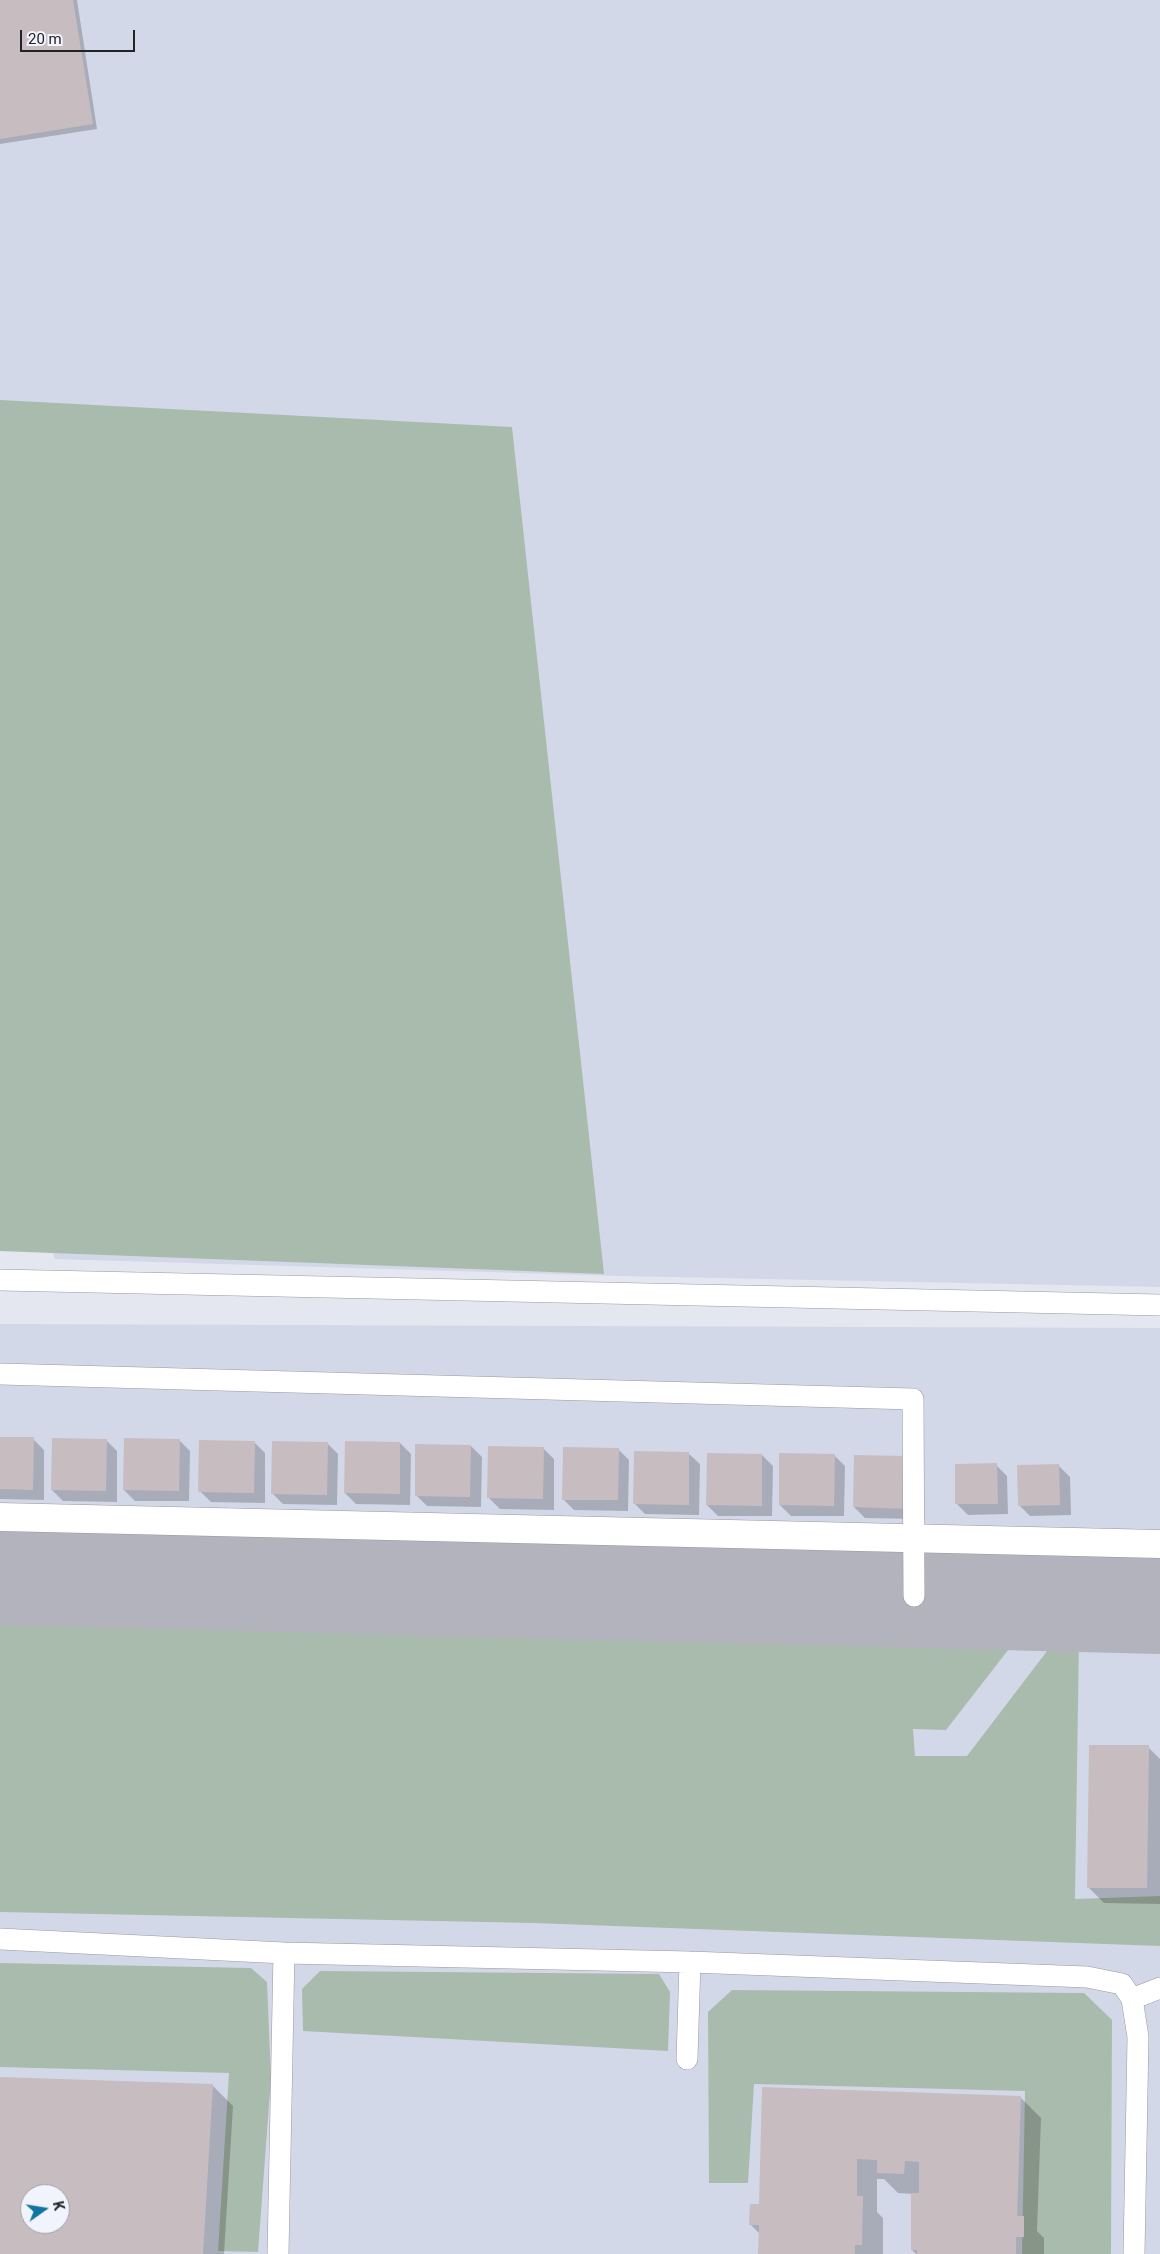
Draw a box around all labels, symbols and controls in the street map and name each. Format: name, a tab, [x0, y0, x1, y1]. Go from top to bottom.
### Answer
scale bar	[22, 20, 138, 52]
text: 20 m	[28, 30, 62, 48]
north arrow	[20, 2184, 70, 2234]
text: K	[50, 2200, 67, 2212]

